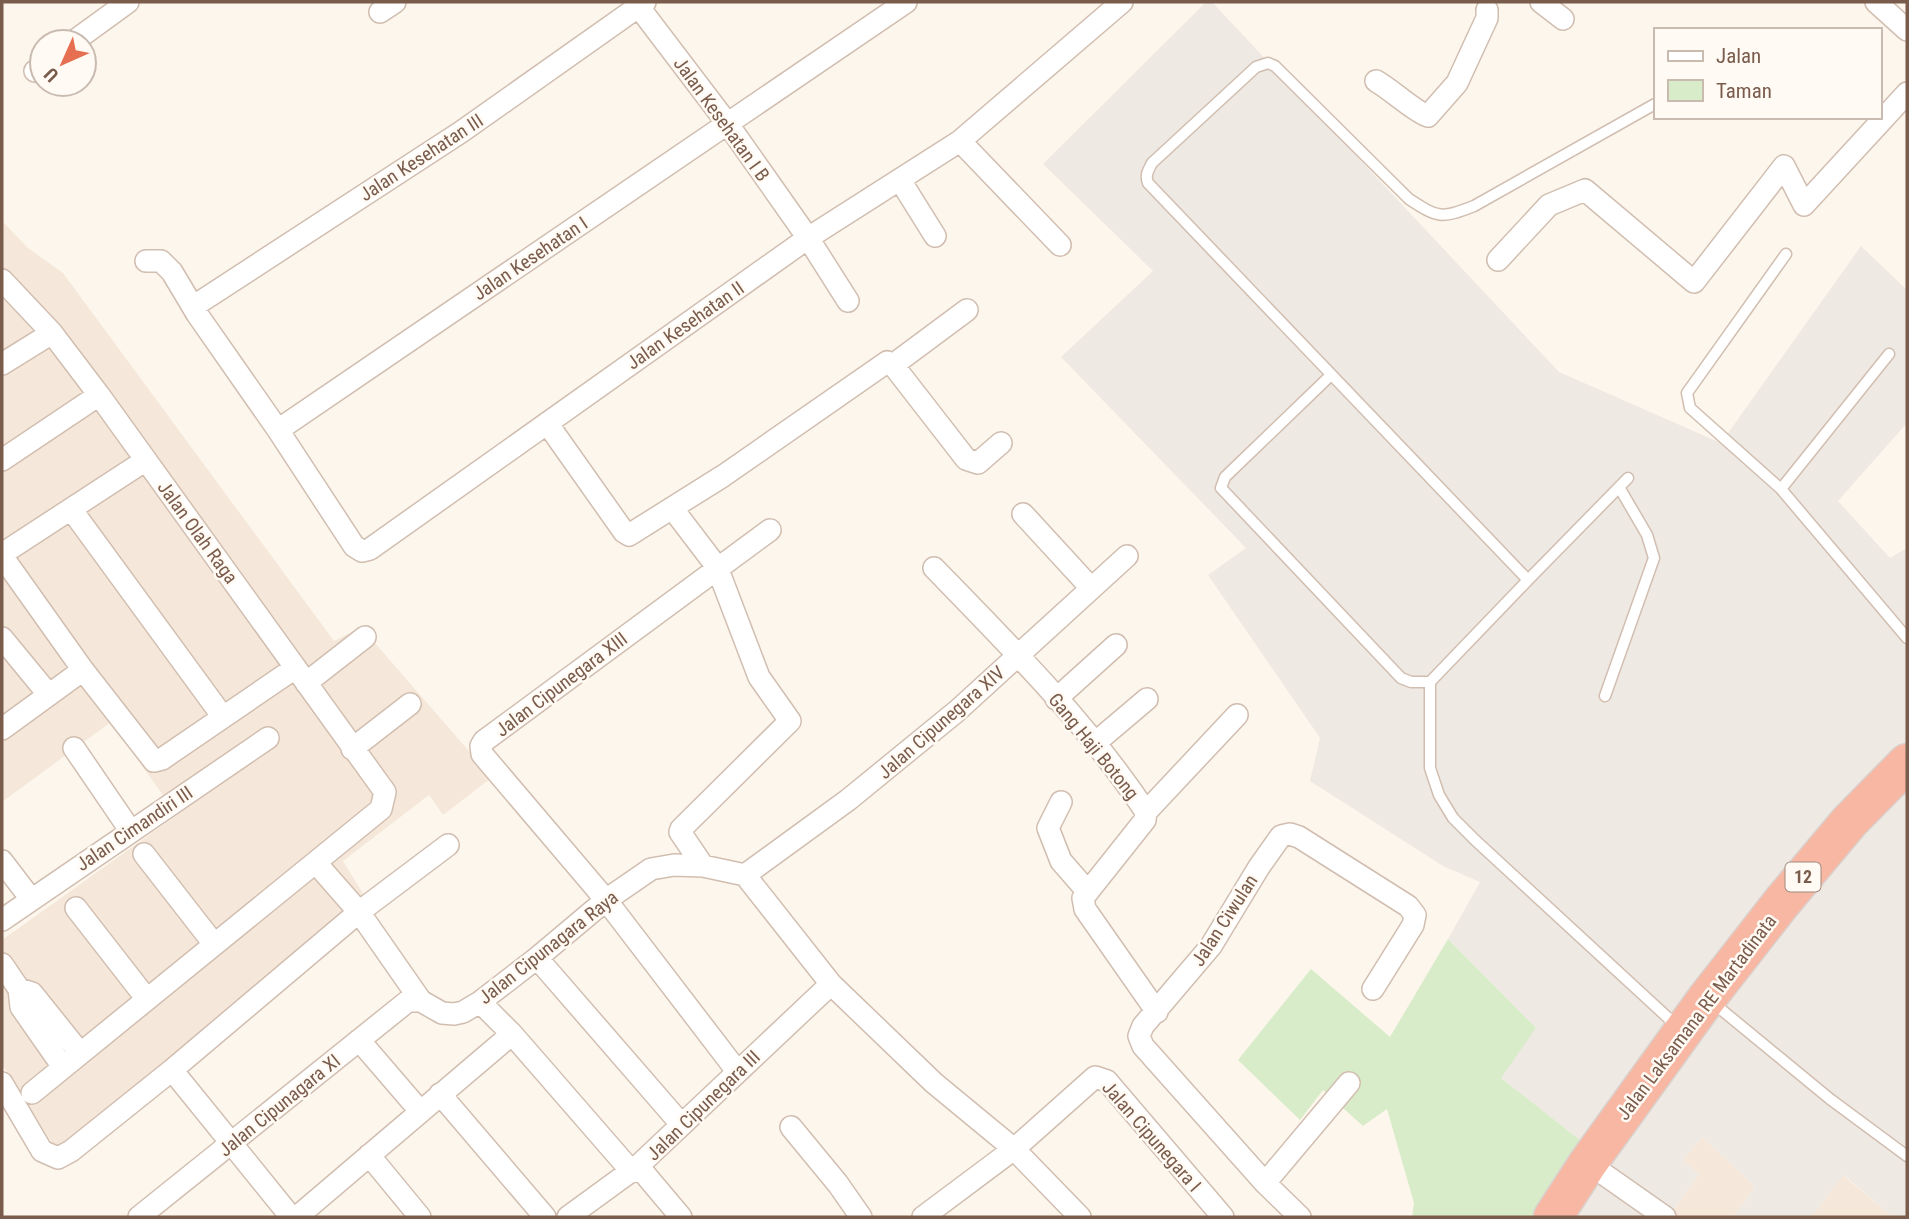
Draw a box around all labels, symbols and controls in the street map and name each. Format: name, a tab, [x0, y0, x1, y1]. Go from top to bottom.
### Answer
north arrow	[28, 28, 98, 98]
legend	[1654, 28, 1881, 119]
text: Jalan	[1716, 44, 1761, 68]
street label: Jalan Kesehatan I B	[669, 53, 774, 186]
text: U	[39, 63, 63, 87]
text: Taman	[1716, 79, 1772, 103]
street label: Jalan Kesehatan III	[355, 109, 487, 206]
street label: Jalan Kesehatan I	[469, 212, 592, 305]
street label: Jalan Kesehatan II	[622, 276, 748, 374]
street label: Jalan Olah Raga	[153, 476, 243, 588]
street label: Jalan Cipunegara XIII	[491, 627, 632, 741]
street label: Jalan Cipunegara XIV	[873, 661, 1010, 784]
street label: Gang Haji Botong	[1044, 688, 1144, 804]
street label: Jalan Cimandiri III	[72, 781, 197, 876]
road number: 12	[1786, 862, 1820, 892]
street label: Jalan Ciwulan	[1186, 870, 1263, 970]
street label: Jalan Cipunagara Raya	[474, 886, 623, 1009]
street label: Jalan Laksamana RE Martadinata	[1612, 910, 1781, 1124]
street label: Jalan Cipunegara III	[642, 1045, 765, 1165]
street label: Jalan Cipunagara XI	[214, 1049, 345, 1161]
street label: Jalan Cipunegara I	[1097, 1076, 1206, 1196]

